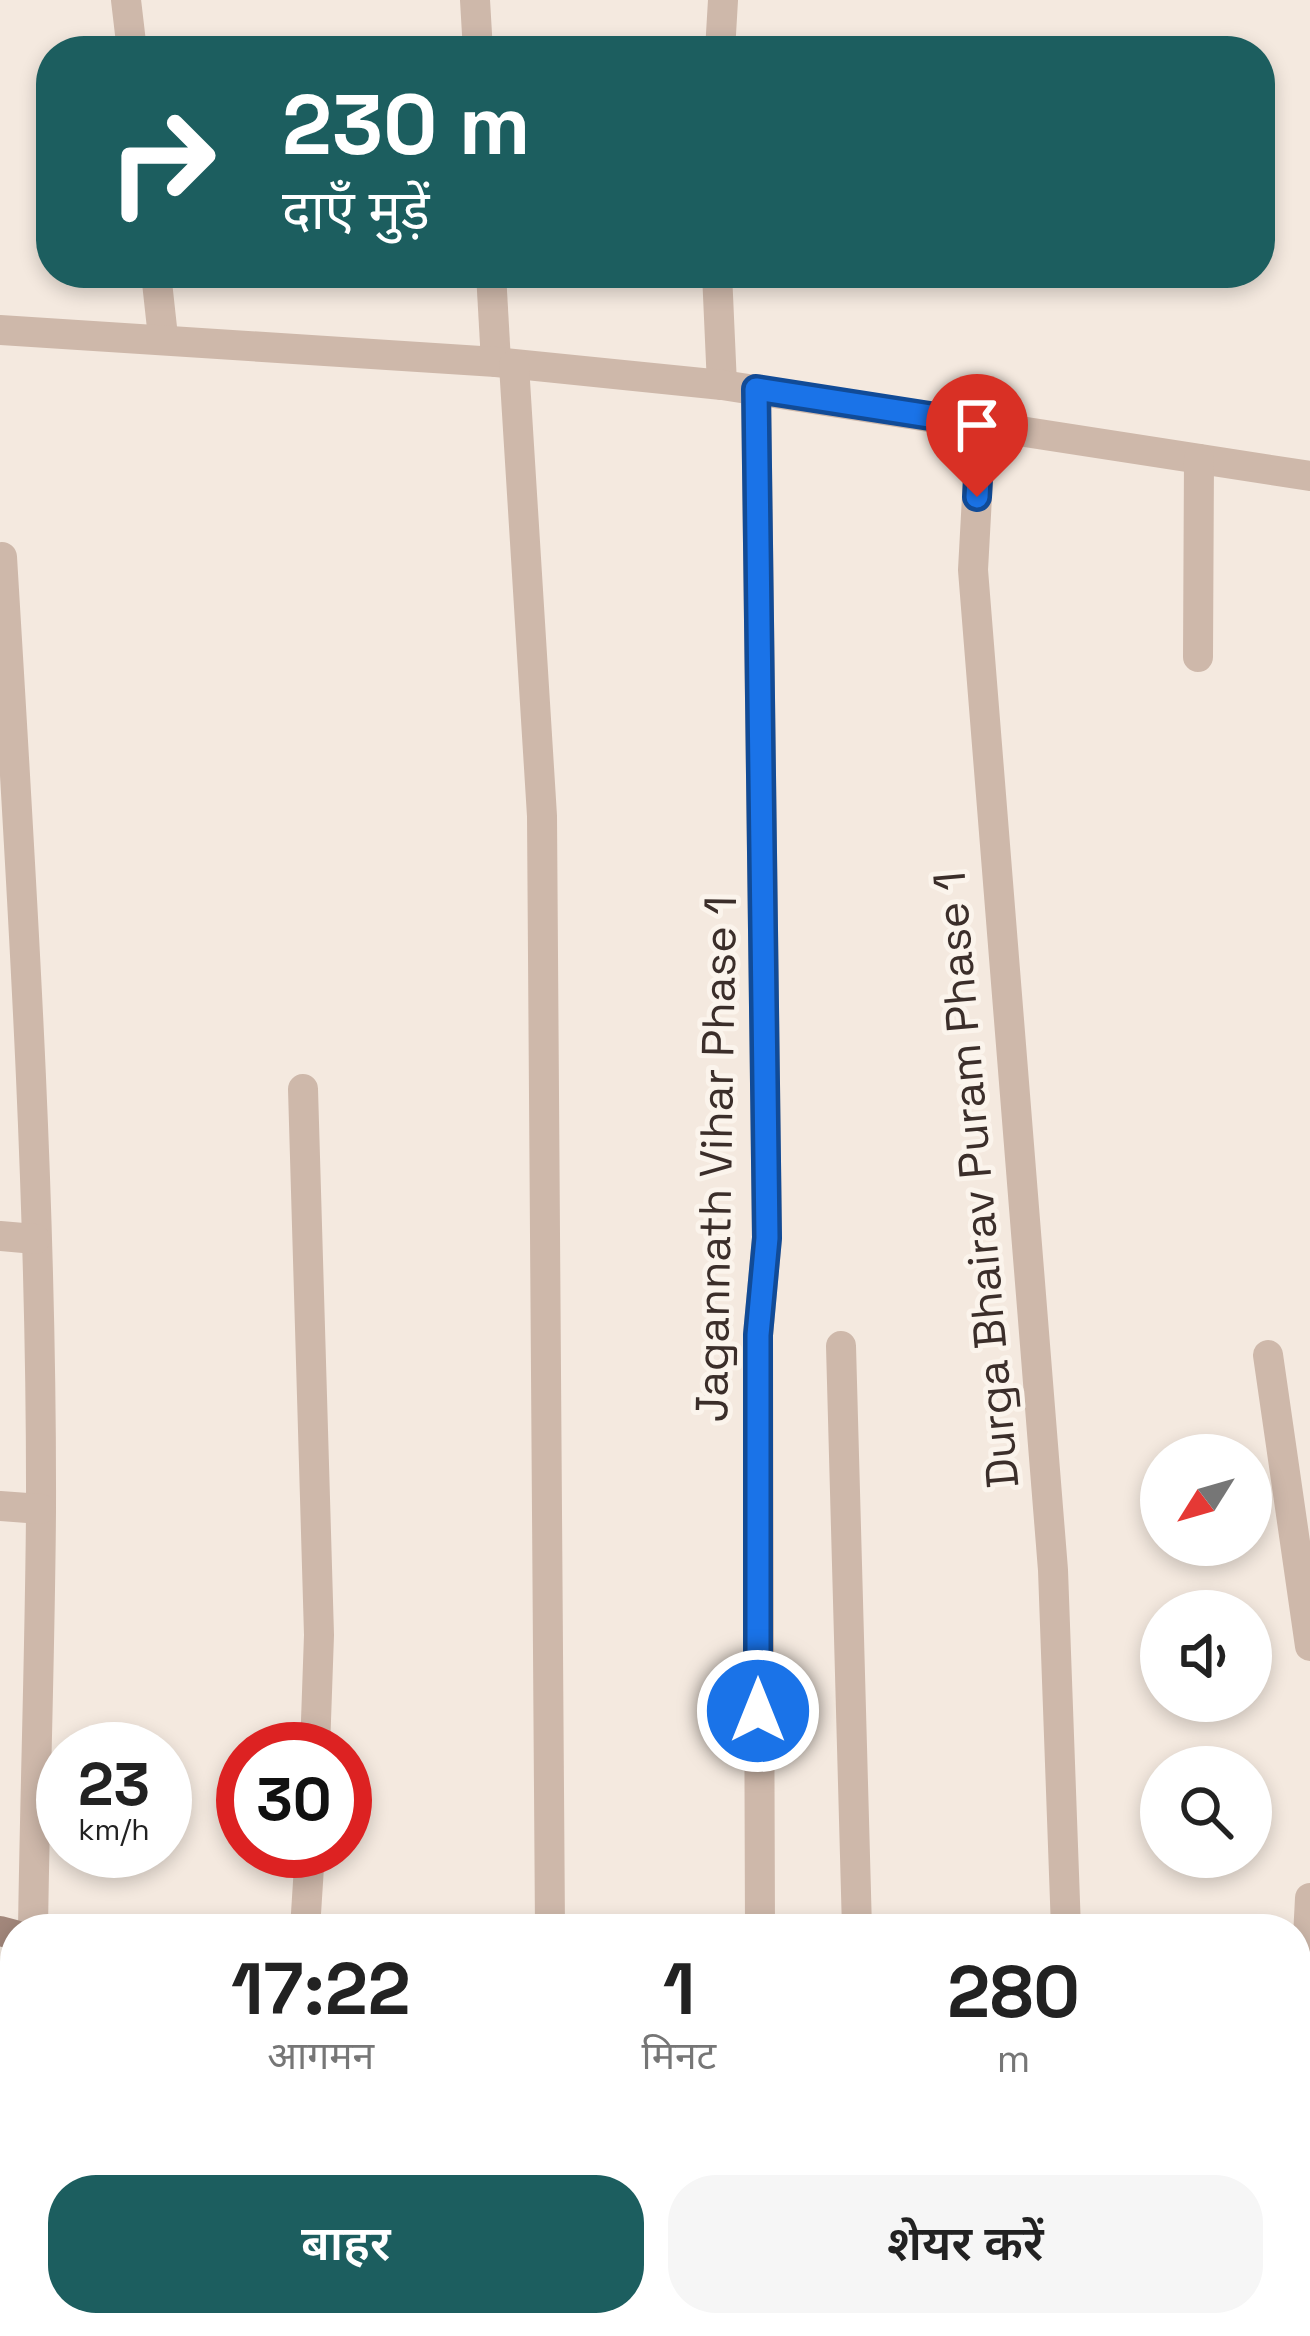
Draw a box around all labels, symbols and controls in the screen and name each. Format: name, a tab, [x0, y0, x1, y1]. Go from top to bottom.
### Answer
text: 230 m	[282, 71, 530, 179]
icon: right	[84, 84, 240, 240]
text: दाएँ मुड़ें	[282, 176, 430, 245]
pin	[926, 374, 1028, 497]
icon: arrive	[944, 392, 1010, 458]
street label: Durga Bhairav Puram Phase 1	[921, 869, 1031, 1491]
street label: Jagannath Vihar Phase 1	[683, 895, 749, 1423]
north arrow	[1140, 1434, 1272, 1566]
map controls	[1140, 1434, 1272, 1878]
button: sound	[1140, 1590, 1272, 1722]
position arrow	[695, 1648, 821, 1774]
speed limit sign: 30	[216, 1722, 372, 1878]
text: 23	[78, 1746, 150, 1823]
button: search	[1140, 1746, 1272, 1878]
text: km/h	[78, 1810, 150, 1849]
text: 17:22	[231, 1943, 410, 2035]
text: 1	[663, 1943, 695, 2035]
text: 280	[947, 1946, 1080, 2038]
text: आगमन	[267, 2031, 374, 2080]
text: मिनट	[642, 2031, 716, 2080]
text: m	[997, 2034, 1030, 2083]
button: बाहर	[48, 2175, 644, 2313]
button: शेयर करें	[668, 2175, 1263, 2313]

